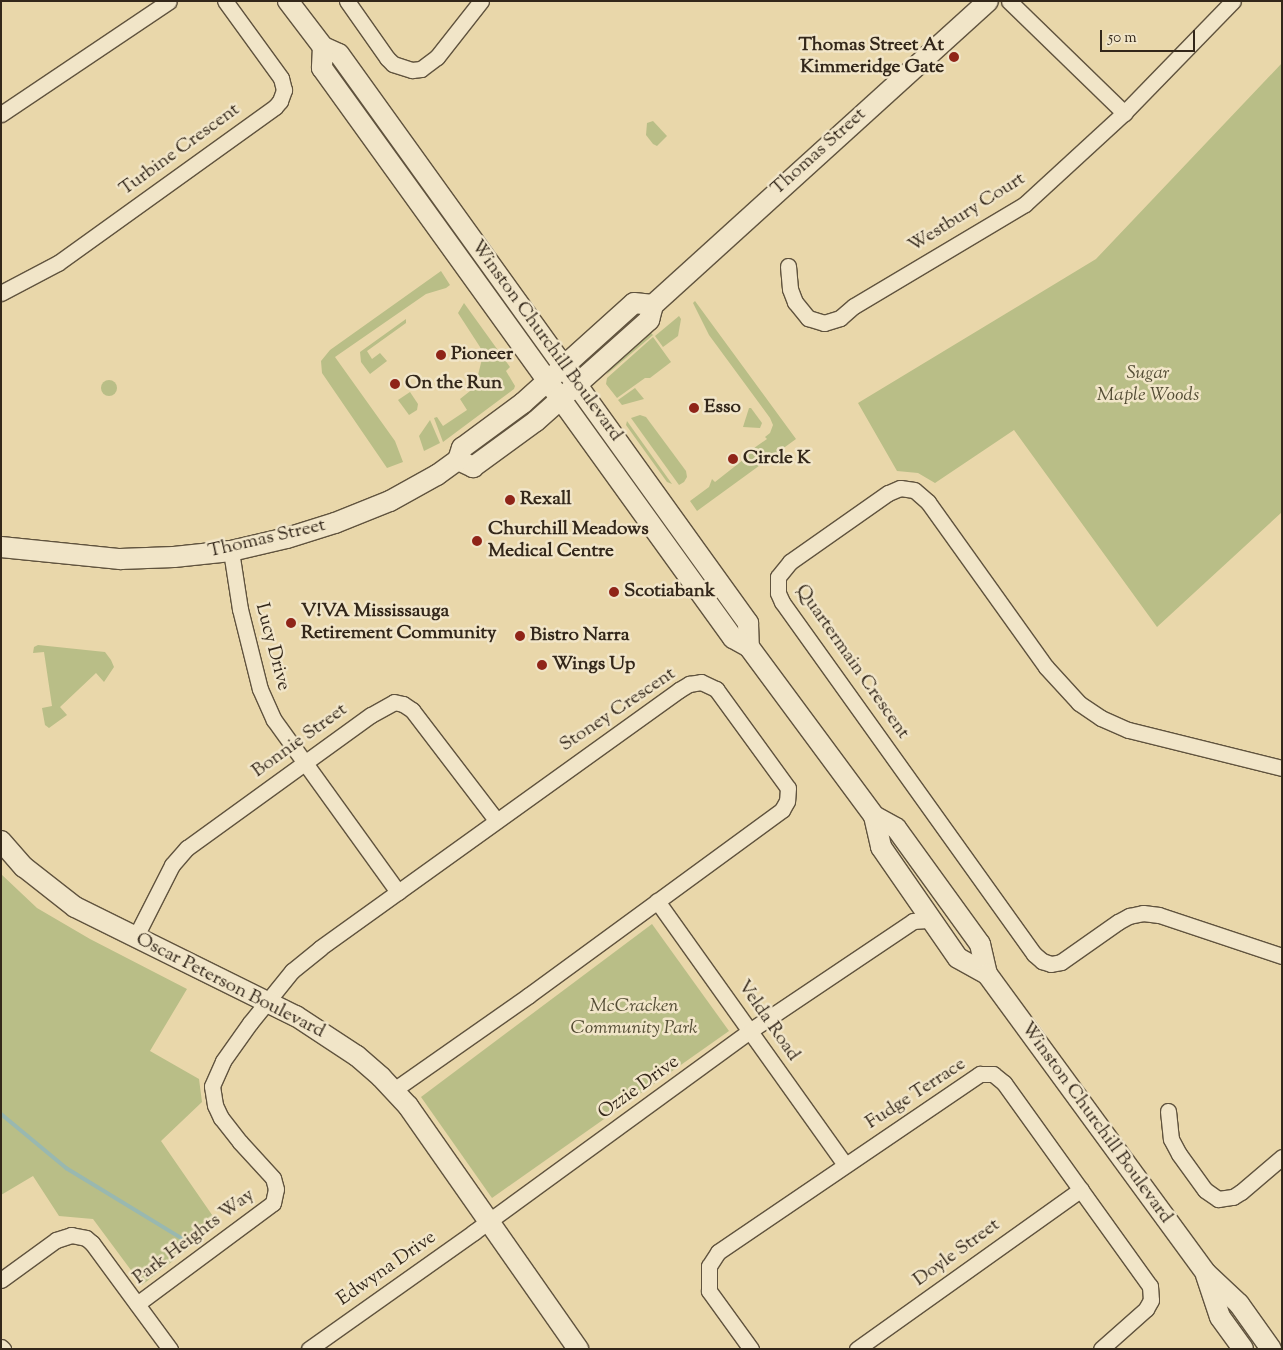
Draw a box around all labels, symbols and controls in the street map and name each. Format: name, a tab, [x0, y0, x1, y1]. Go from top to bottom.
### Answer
scale bar	[1103, 20, 1198, 52]
text: 50 m	[1108, 28, 1137, 49]
place label: Thomas Street At Kimmeridge Gate	[798, 35, 944, 79]
marker: Thomas Street At Kimmeridge Gate	[948, 51, 960, 63]
street label: Turbine Crescent	[116, 99, 244, 201]
street label: Thomas Street	[767, 103, 871, 201]
street label: Westbury Court	[904, 168, 1030, 258]
street label: Winston Churchill Boulevard	[465, 236, 627, 446]
place label: Pioneer	[451, 344, 513, 366]
marker: Pioneer	[435, 349, 447, 361]
park label: Sugar Maple Woods	[1097, 363, 1199, 407]
place label: On the Run	[405, 373, 502, 395]
marker: On the Run	[389, 378, 401, 390]
place label: Esso	[704, 397, 741, 419]
marker: Esso	[688, 402, 700, 414]
place label: Circle K	[743, 448, 811, 470]
marker: Circle K	[727, 453, 739, 465]
place label: Rexall	[520, 489, 572, 511]
marker: Rexall	[504, 494, 516, 506]
street label: Thomas Street	[206, 514, 328, 564]
place label: Churchill Meadows Medical Centre	[488, 519, 649, 563]
marker: Churchill Meadows Medical Centre	[470, 534, 484, 548]
street label: Quartermain Crescent	[790, 580, 914, 744]
place label: Scotiabank	[624, 581, 715, 603]
marker: Scotiabank	[608, 586, 620, 598]
street label: Lucy Drive	[249, 601, 295, 693]
place label: V!VA Mississauga Retirement Community	[301, 601, 496, 645]
marker: V!VA Mississauga Retirement Community	[285, 617, 297, 629]
place label: Bistro Narra	[530, 625, 629, 647]
marker: Bistro Narra	[514, 630, 526, 642]
place label: Wings Up	[552, 654, 635, 676]
marker: Wings Up	[536, 659, 548, 671]
street label: Stoney Crescent	[556, 663, 680, 757]
street label: Bonnie Street	[248, 699, 352, 783]
street label: Oscar Peterson Boulevard	[132, 928, 328, 1044]
street label: Velda Road	[732, 976, 804, 1066]
park label: McCracken Community Park	[570, 996, 698, 1040]
street label: Winston Churchill Boulevard	[1015, 1018, 1177, 1228]
street label: Ozzie Drive	[594, 1051, 684, 1125]
street label: Fudge Terrace	[862, 1053, 970, 1135]
street label: Park Heights Way	[129, 1184, 259, 1290]
street label: Doyle Street	[909, 1214, 1005, 1292]
street label: Edwyna Drive	[333, 1227, 441, 1311]

